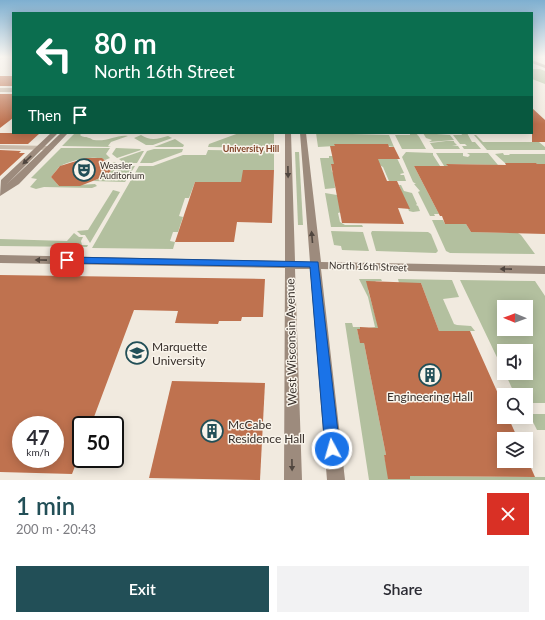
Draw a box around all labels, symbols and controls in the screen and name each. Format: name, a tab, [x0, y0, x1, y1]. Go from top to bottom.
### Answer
text: 80 m	[94, 26, 157, 60]
icon: left	[28, 28, 80, 80]
text: North 16th Street	[94, 60, 235, 82]
icon: arrive	[69, 104, 91, 126]
text: Then	[28, 106, 61, 124]
district label: University Hill	[223, 143, 279, 154]
one-way arrow	[22, 155, 32, 165]
theatre icon: Weasler Auditorium	[71, 157, 97, 183]
place label: Weasler Auditorium	[100, 160, 144, 181]
one-way arrow	[285, 166, 292, 178]
one-way arrow	[309, 231, 315, 243]
pin	[50, 243, 84, 277]
icon: arrive	[56, 249, 78, 271]
one-way arrow	[35, 256, 47, 263]
street label: North 16th Street	[329, 259, 408, 273]
one-way arrow	[499, 266, 512, 272]
street label: West Wisconsin Avenue	[282, 278, 300, 406]
north arrow	[497, 300, 533, 336]
map controls	[497, 300, 533, 468]
place label: Marquette University	[152, 339, 207, 368]
school or university icon: Marquette University	[124, 340, 150, 366]
button: sound	[497, 344, 533, 380]
building icon: Engineering Hall	[417, 362, 443, 388]
button: search	[497, 388, 533, 424]
place label: Engineering Hall	[387, 389, 473, 404]
speed limit sign: 50	[72, 416, 124, 468]
place label: McCabe Residence Hall	[228, 417, 305, 446]
building icon: McCabe Residence Hall	[199, 418, 225, 444]
text: 47	[26, 425, 50, 449]
position arrow	[311, 428, 353, 470]
button: layers	[497, 432, 533, 468]
text: km/h	[26, 446, 50, 458]
one-way arrow	[289, 459, 296, 471]
text: 1 min	[16, 491, 75, 520]
button: close	[487, 493, 529, 535]
text: 200 m · 20:43	[16, 521, 96, 537]
button: Exit	[16, 566, 269, 612]
button: Share	[277, 566, 529, 612]

